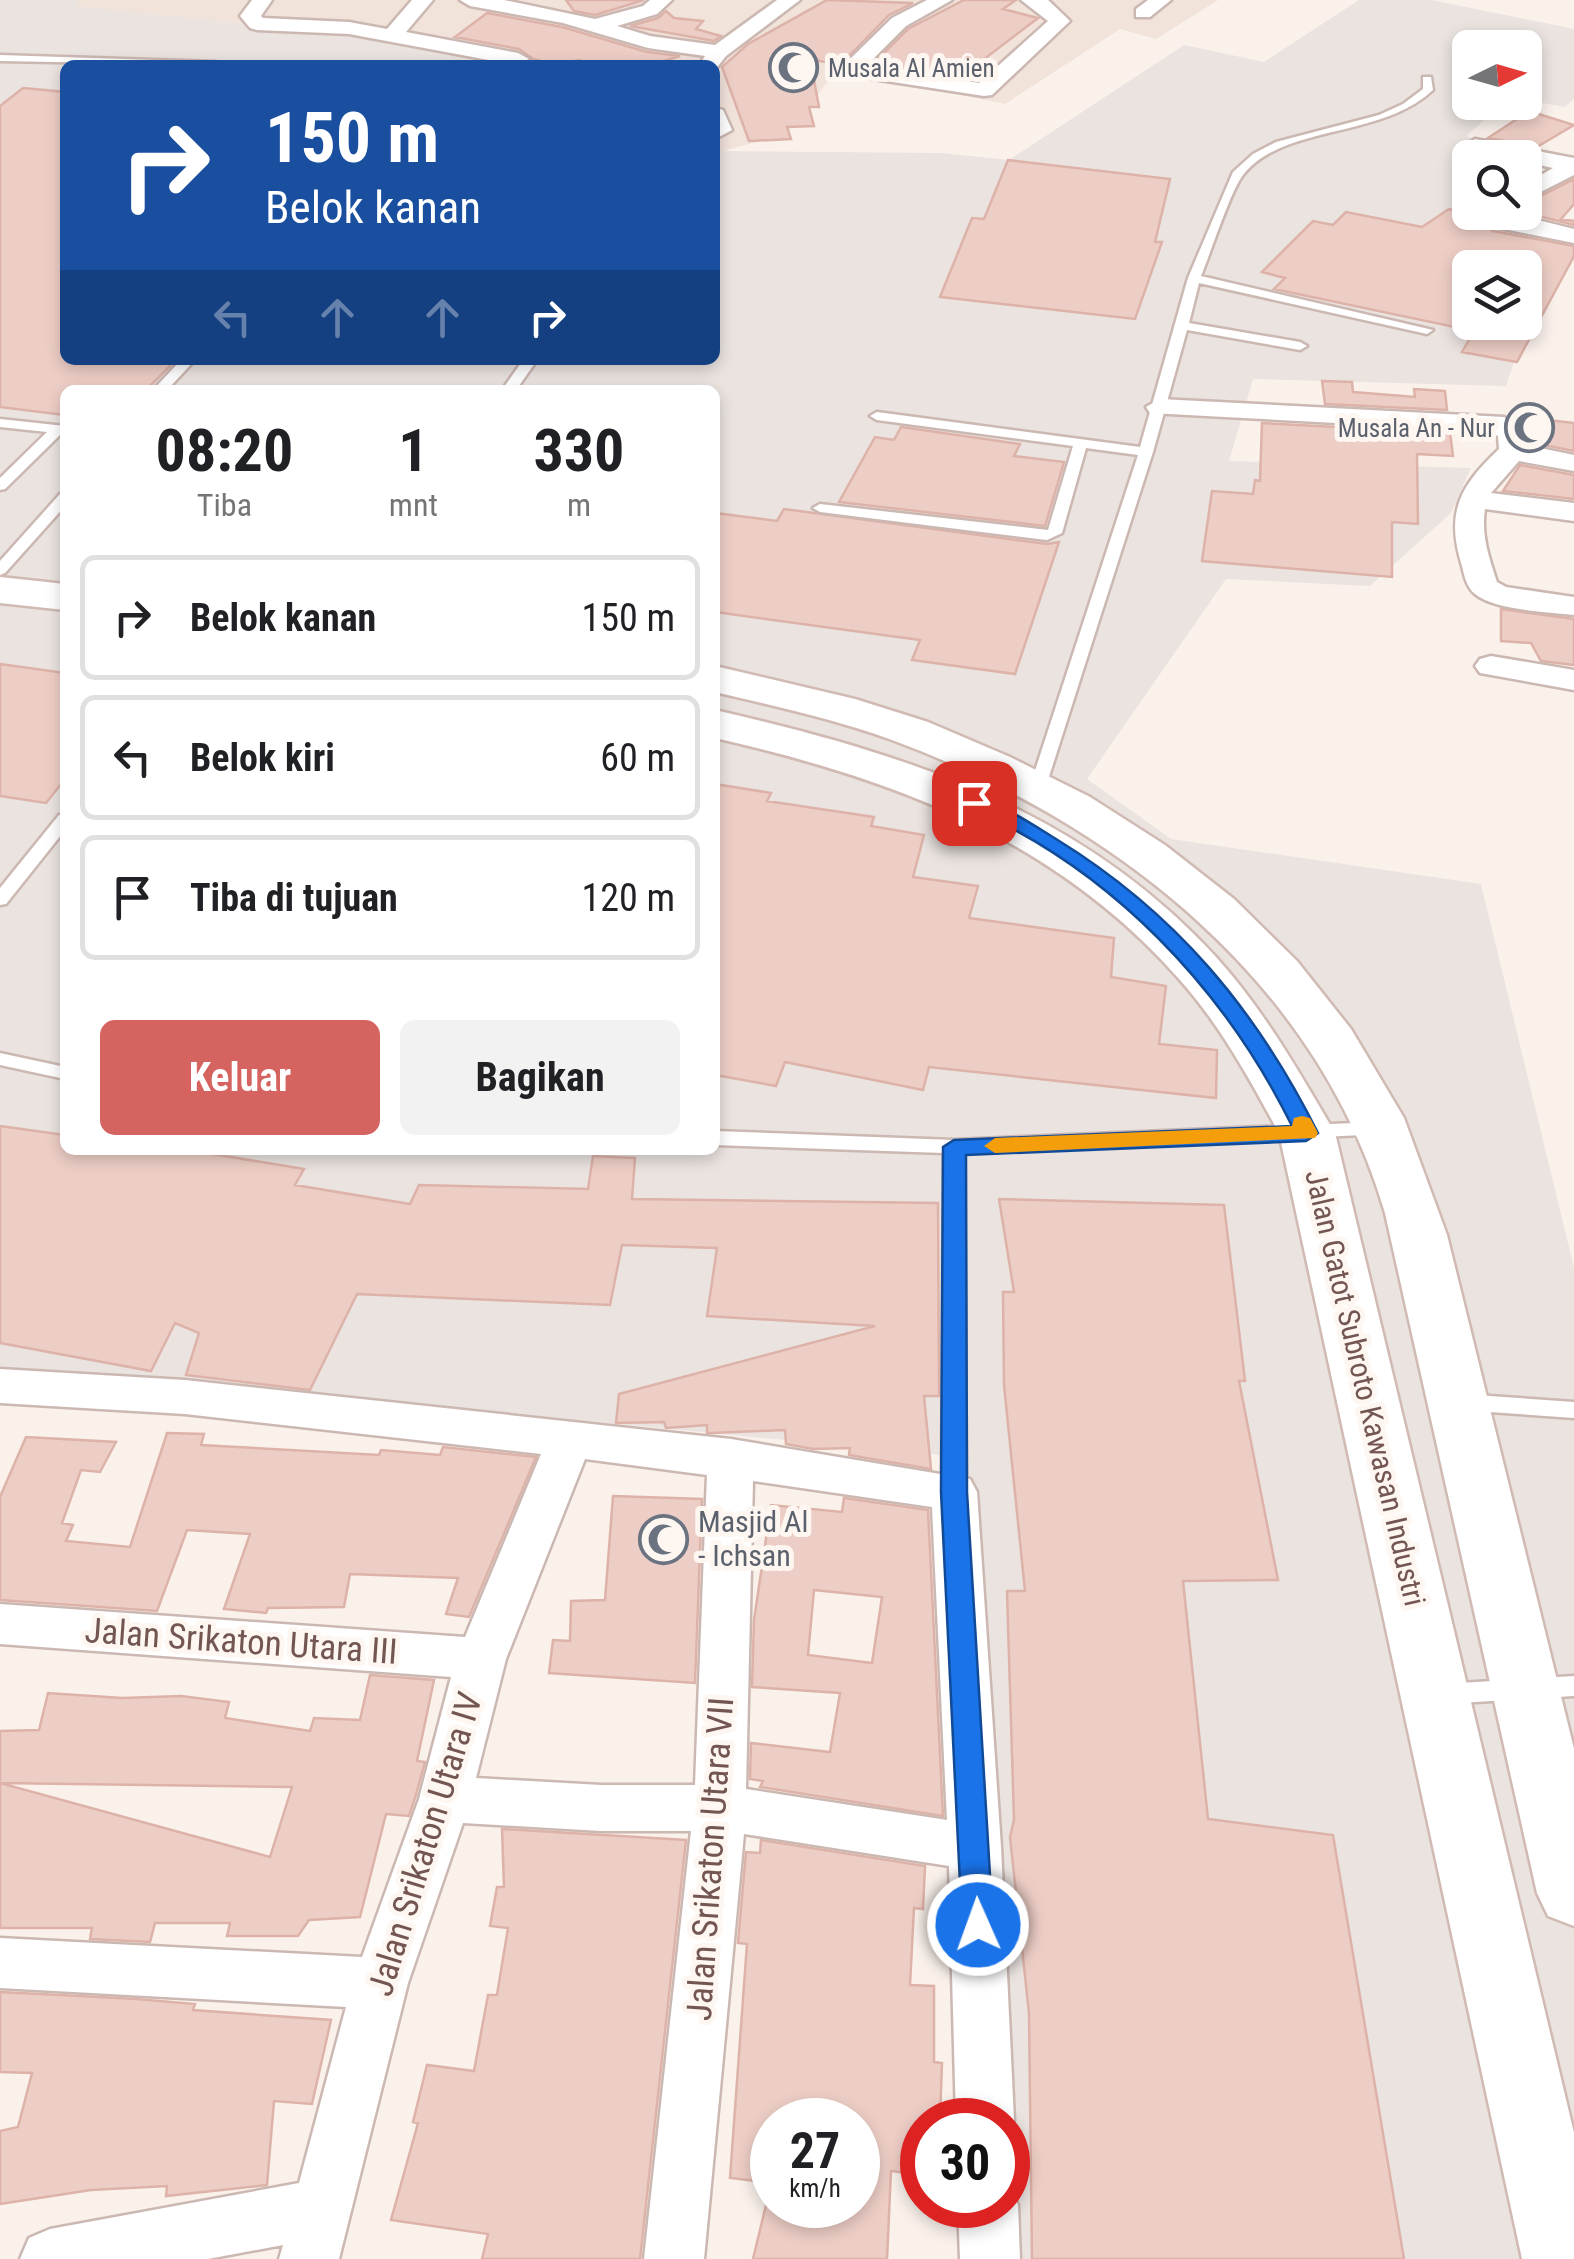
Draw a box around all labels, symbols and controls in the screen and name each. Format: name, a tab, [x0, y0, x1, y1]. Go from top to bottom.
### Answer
north arrow	[1452, 30, 1542, 120]
map controls	[1452, 30, 1542, 340]
mosque icon: Musala Al Amien	[767, 42, 819, 94]
place label: Musala Al Amien	[828, 54, 995, 83]
text: 150 m	[265, 97, 439, 179]
icon: right	[100, 100, 230, 230]
button: search	[1452, 140, 1542, 230]
text: Belok kanan	[265, 181, 481, 234]
button: layers	[1452, 250, 1542, 340]
icon: left	[205, 290, 260, 345]
icon: ahead	[310, 290, 365, 345]
icon: ahead	[415, 290, 470, 345]
icon: right	[520, 290, 575, 345]
mosque icon: Musala An - Nur	[1504, 402, 1556, 454]
place label: Musala An - Nur	[1338, 414, 1495, 443]
text: 08:20	[156, 415, 293, 486]
text: 1	[398, 415, 429, 486]
text: 330	[533, 415, 624, 486]
text: Tiba	[197, 486, 252, 524]
text: mnt	[389, 486, 438, 524]
text: m	[567, 486, 591, 524]
icon: right	[105, 590, 160, 645]
text: Belok kanan	[190, 596, 376, 640]
text: 150 m	[581, 596, 675, 640]
icon: left	[105, 730, 160, 785]
text: Belok kiri	[190, 736, 335, 780]
text: 60 m	[600, 736, 675, 780]
pin	[932, 761, 1017, 846]
icon: arrive	[947, 776, 1002, 831]
icon: arrive	[105, 870, 160, 925]
text: Tiba di tujuan	[190, 876, 398, 920]
text: 120 m	[581, 876, 675, 920]
button: Keluar	[100, 1020, 380, 1135]
button: Bagikan	[400, 1020, 680, 1135]
street label: Jalan Gatot Subroto Kawasan Industri	[1298, 1166, 1433, 1609]
place label: Masjid Al - Ichsan	[698, 1504, 808, 1573]
mosque icon: Masjid Al - Ichsan	[637, 1513, 689, 1565]
street label: Jalan Srikaton Utara III	[83, 1610, 399, 1673]
street label: Jalan Srikaton Utara IV	[360, 1687, 491, 2001]
street label: Jalan Srikaton Utara VII	[679, 1696, 742, 2022]
position arrow	[926, 1873, 1030, 1977]
speed limit sign: 30	[900, 2098, 1030, 2228]
text: 27	[790, 2122, 840, 2180]
text: km/h	[789, 2174, 841, 2203]

